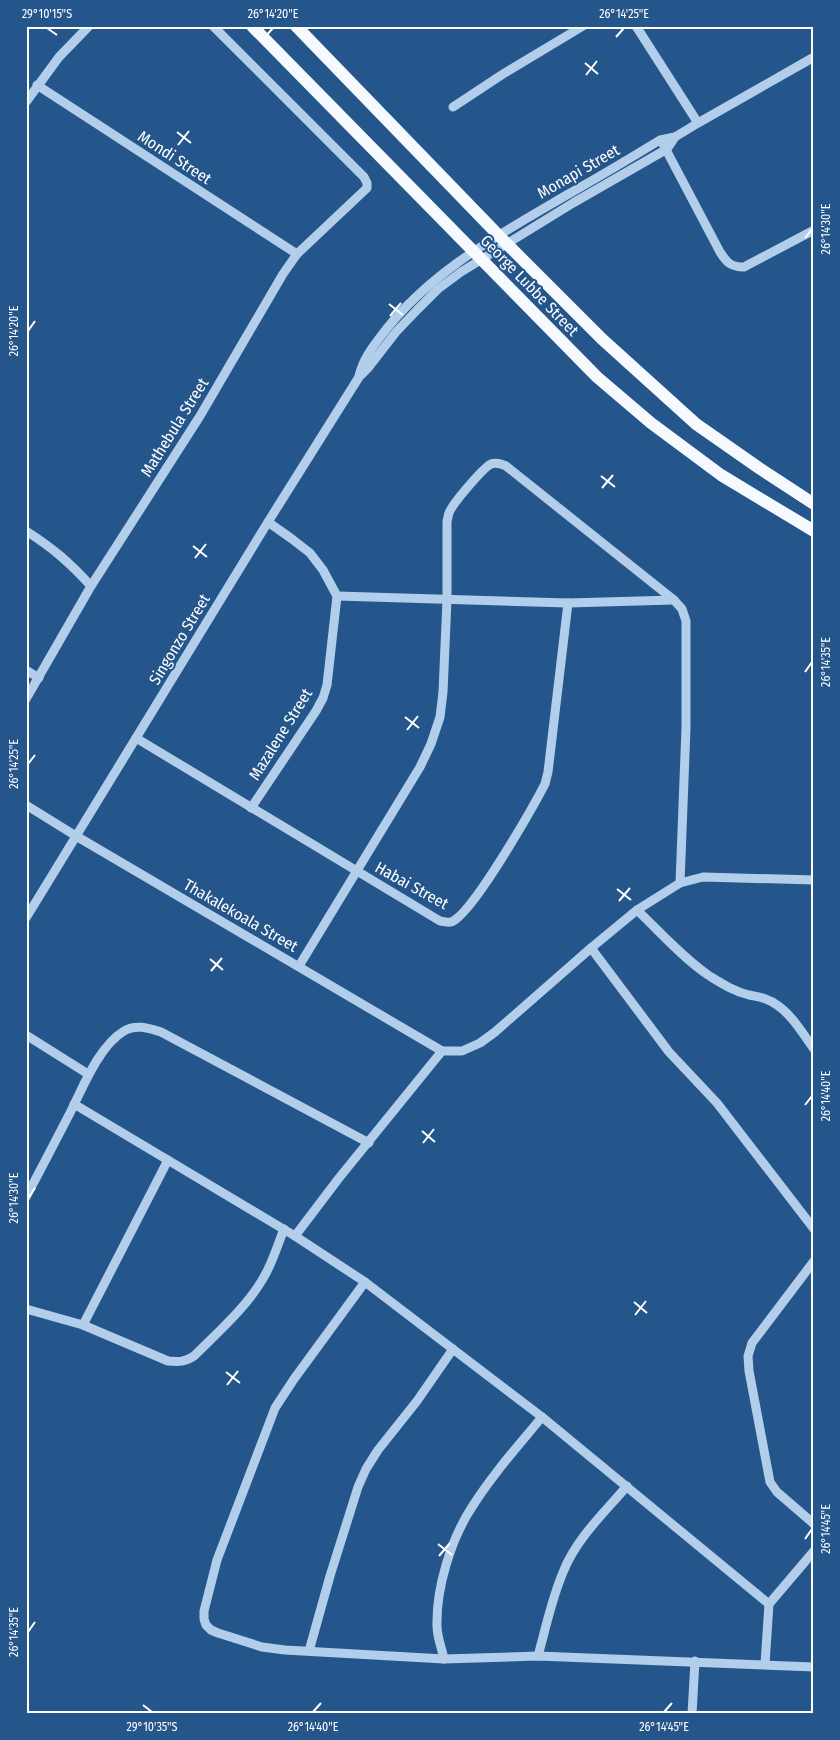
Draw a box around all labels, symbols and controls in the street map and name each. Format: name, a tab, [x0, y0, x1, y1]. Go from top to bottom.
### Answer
text: 29°10'15"S	[22, 7, 72, 21]
text: 26°14'20"E	[248, 7, 299, 21]
text: 26°14'25"E	[599, 7, 649, 21]
street label: Mondi Street	[134, 127, 216, 189]
street label: Monapi Street	[534, 140, 623, 203]
text: 26°14'30"E	[819, 203, 833, 254]
street label: George Lubbe Street	[477, 231, 583, 340]
text: 26°14'20"E	[7, 305, 21, 356]
street label: Mathebula Street	[136, 374, 213, 480]
street label: Singonzo Street	[145, 590, 214, 688]
text: 26°14'35"E	[819, 637, 833, 687]
street label: Mazalene Street	[245, 684, 317, 784]
text: 26°14'25"E	[7, 739, 21, 789]
street label: Habai Street	[372, 858, 452, 914]
street label: Thakalekoala Street	[180, 875, 302, 956]
text: 26°14'40"E	[819, 1070, 833, 1121]
text: 26°14'30"E	[7, 1172, 21, 1223]
text: 26°14'45"E	[819, 1504, 833, 1554]
text: 26°14'35"E	[7, 1607, 21, 1657]
text: 29°10'35"S	[127, 1720, 178, 1734]
text: 26°14'40"E	[288, 1720, 339, 1734]
text: 26°14'45"E	[639, 1720, 689, 1734]

